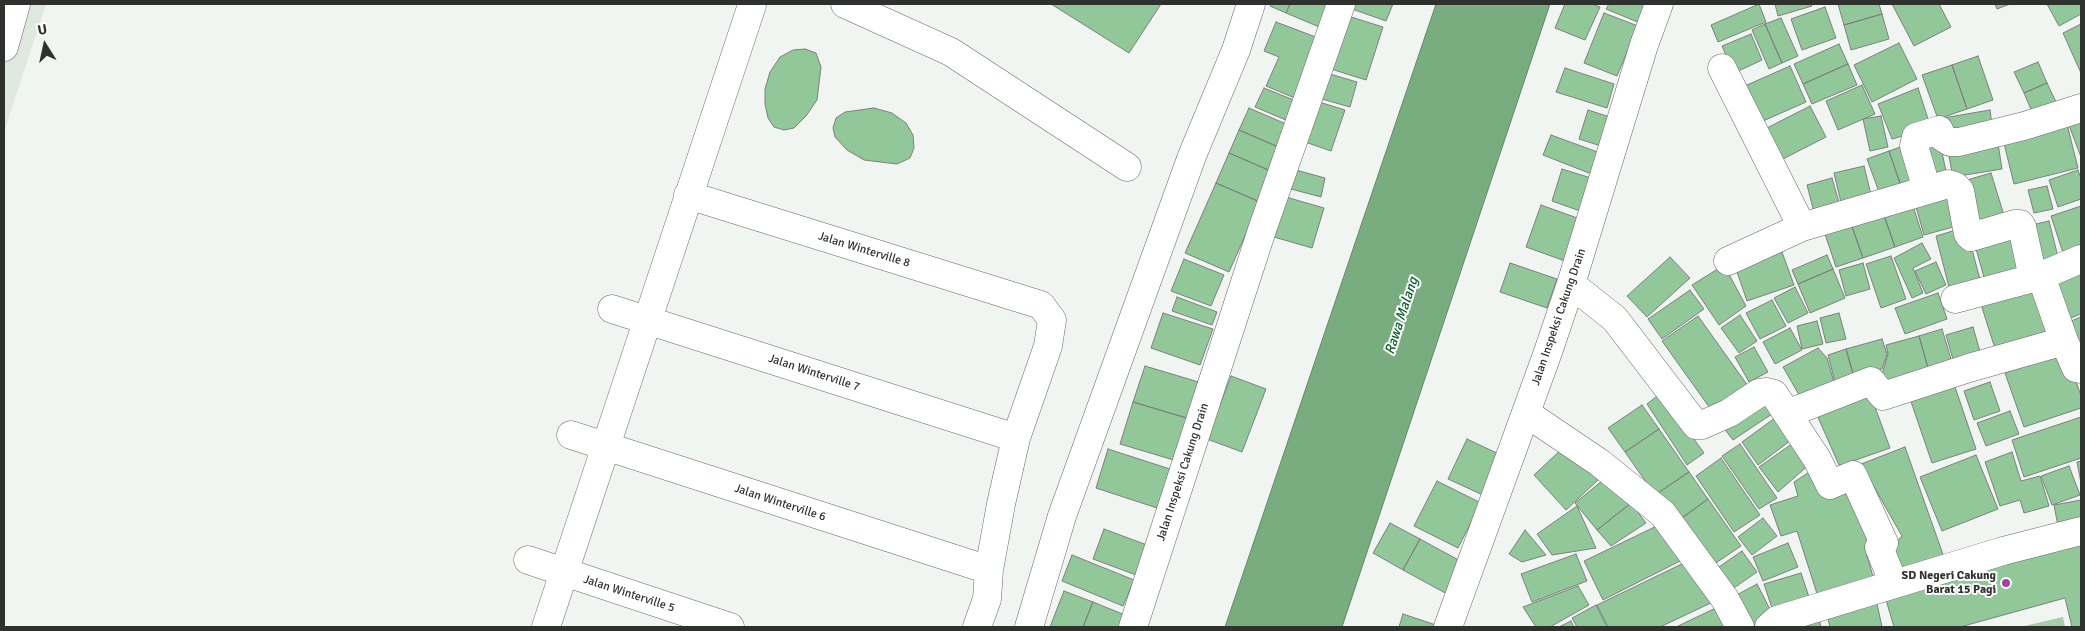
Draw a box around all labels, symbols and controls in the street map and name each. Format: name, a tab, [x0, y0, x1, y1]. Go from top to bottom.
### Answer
north arrow	[20, 20, 70, 70]
text: U	[36, 21, 48, 39]
street label: Jalan Winterville 8	[816, 229, 912, 271]
street label: Jalan Inspeksi Cakung Drain	[1529, 247, 1589, 387]
water label: Rawa Malang	[1382, 275, 1422, 357]
street label: Jalan Winterville 7	[766, 351, 862, 395]
street label: Jalan Inspeksi Cakung Drain	[1154, 401, 1212, 543]
street label: Jalan Winterville 6	[732, 481, 828, 525]
place label: SD Negeri Cakung Barat 15 Pagi	[1902, 569, 1996, 597]
street label: Jalan Winterville 5	[581, 572, 677, 616]
marker: SD Negeri Cakung Barat 15 Pagi	[2000, 577, 2012, 589]

